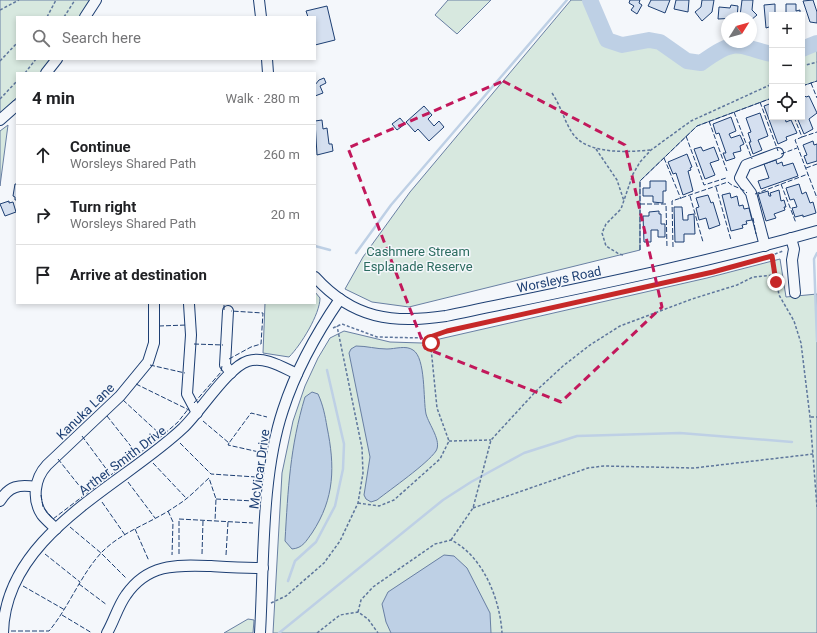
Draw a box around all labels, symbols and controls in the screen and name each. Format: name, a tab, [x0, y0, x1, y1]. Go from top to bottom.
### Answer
north arrow	[721, 12, 757, 48]
map controls	[769, 12, 805, 120]
button: +	[769, 12, 805, 48]
search box	[16, 16, 316, 60]
icon: search	[30, 27, 52, 49]
text: Search here	[62, 29, 141, 47]
button: −	[769, 48, 805, 84]
button: locate	[769, 84, 805, 120]
text: 4 min	[32, 88, 75, 108]
text: Walk · 280 m	[225, 91, 300, 106]
text: Continue	[70, 138, 131, 156]
icon: ahead	[32, 144, 54, 166]
text: 260 m	[263, 147, 300, 162]
text: Worsleys Shared Path	[70, 156, 196, 171]
text: Turn right	[70, 198, 136, 216]
icon: right	[32, 204, 54, 226]
text: 20 m	[271, 207, 300, 222]
text: Worsleys Shared Path	[70, 216, 196, 231]
park label: Cashmere Stream Esplanade Reserve	[363, 244, 473, 274]
street label: Worsleys Road	[516, 263, 603, 296]
icon: arrive	[32, 264, 54, 286]
text: Arrive at destination	[70, 266, 207, 284]
route end	[767, 273, 785, 291]
route start	[422, 334, 440, 352]
street label: Kanuka Lane	[53, 380, 117, 443]
street label: Arther Smith Drive	[76, 423, 169, 498]
street label: McVicar Drive	[246, 428, 273, 510]

